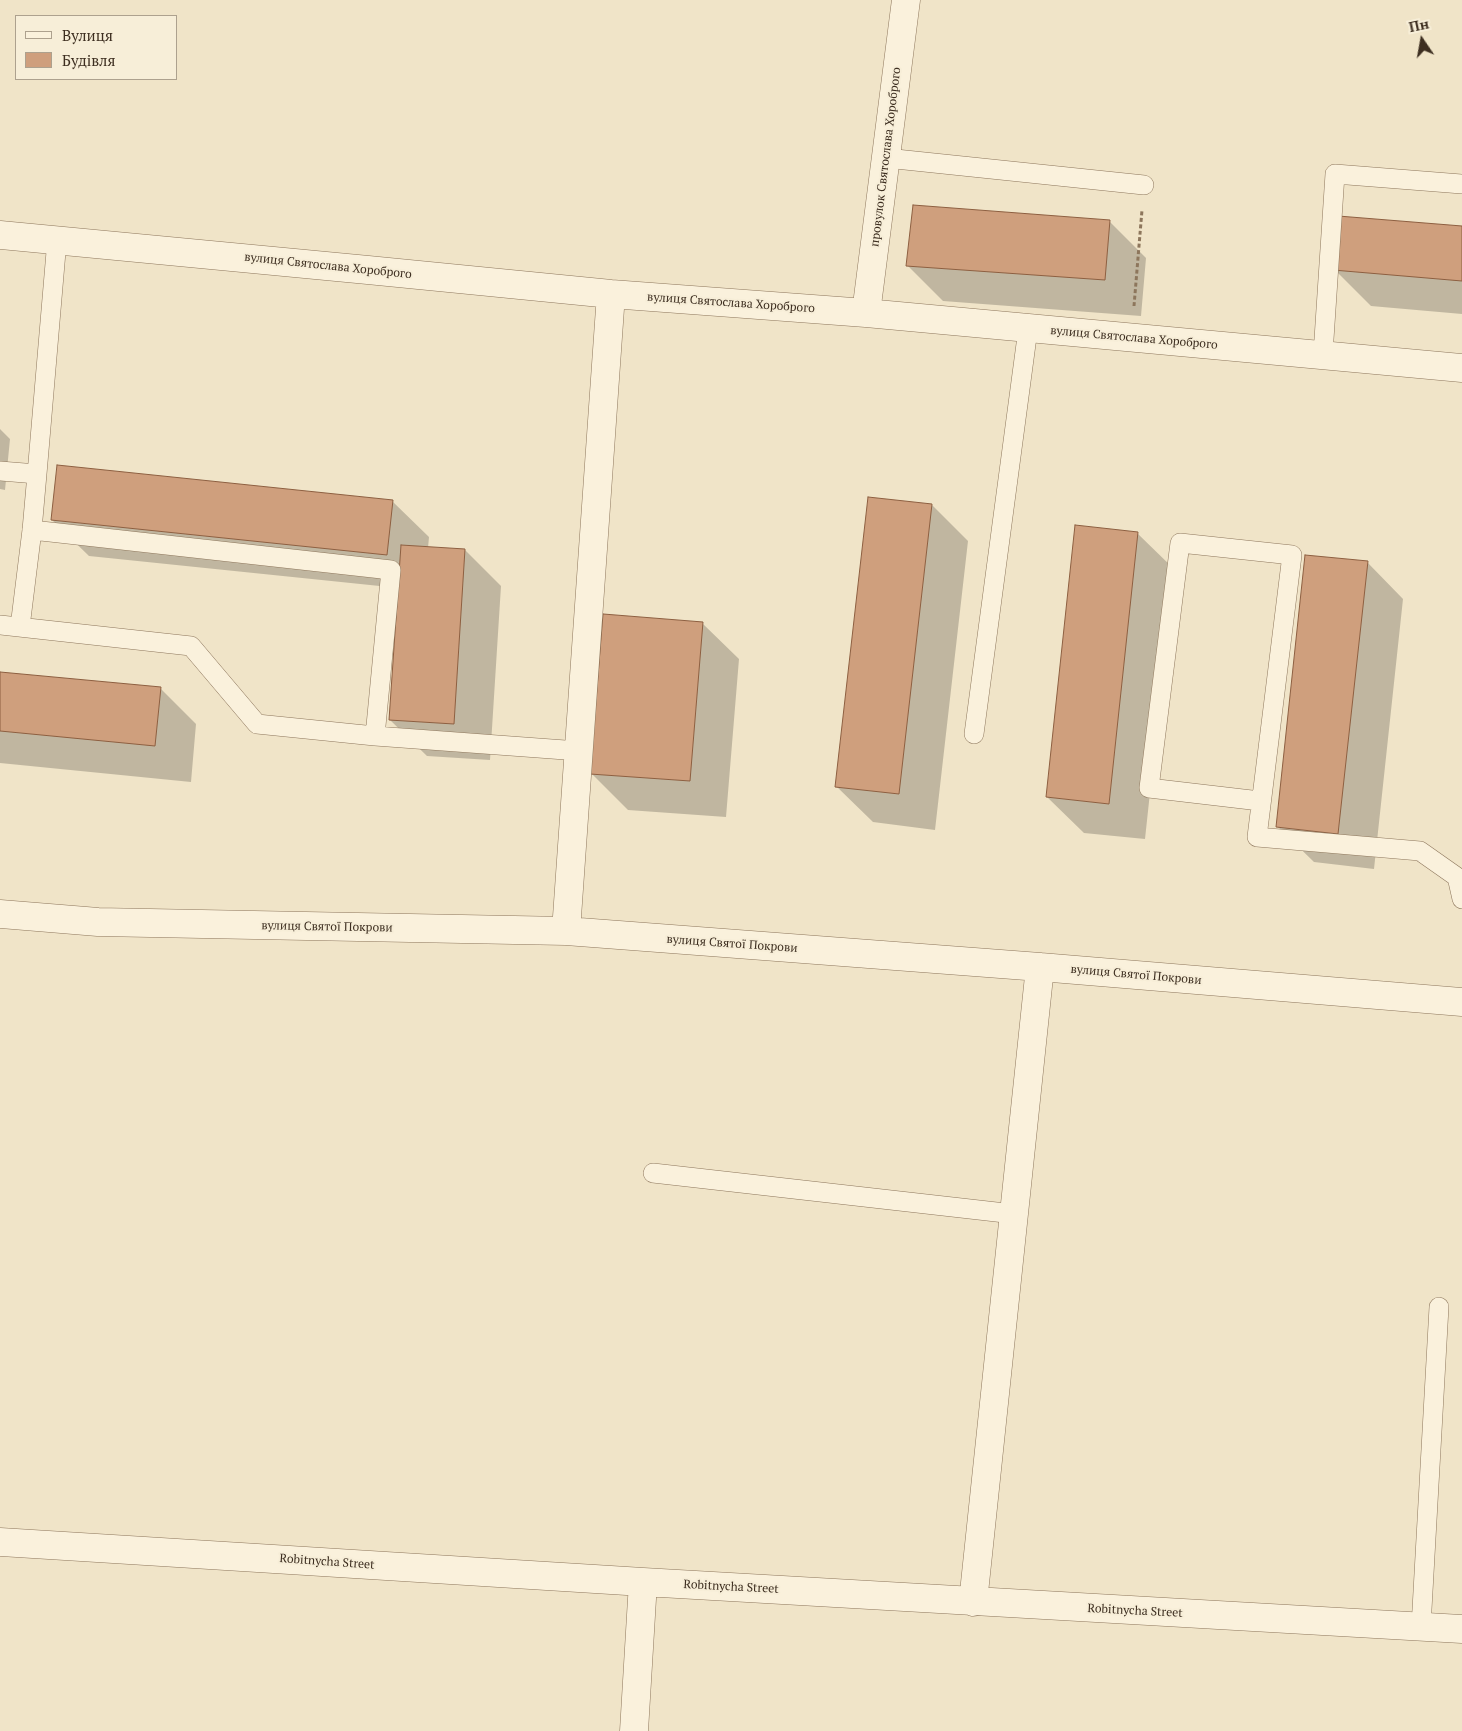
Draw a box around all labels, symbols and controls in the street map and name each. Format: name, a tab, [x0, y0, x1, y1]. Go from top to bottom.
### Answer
text: Пн	[1407, 13, 1430, 36]
legend	[15, 15, 178, 80]
north arrow	[1397, 15, 1447, 65]
text: Вулиця	[62, 25, 113, 45]
text: Будівля	[62, 50, 115, 70]
street label: провулок Святослава Хороброго	[868, 66, 904, 248]
street label: вулиця Святослава Хороброго	[244, 250, 412, 282]
street label: вулиця Святослава Хороброго	[647, 290, 815, 316]
street label: вулиця Святослава Хороброго	[1050, 323, 1218, 353]
street label: вулиця Святої Покрови	[261, 919, 393, 935]
street label: вулиця Святої Покрови	[666, 932, 798, 956]
street label: вулиця Святої Покрови	[1070, 962, 1202, 988]
street label: Robitnycha Street	[279, 1551, 375, 1573]
street label: Robitnycha Street	[683, 1577, 779, 1597]
street label: Robitnycha Street	[1087, 1601, 1183, 1621]

